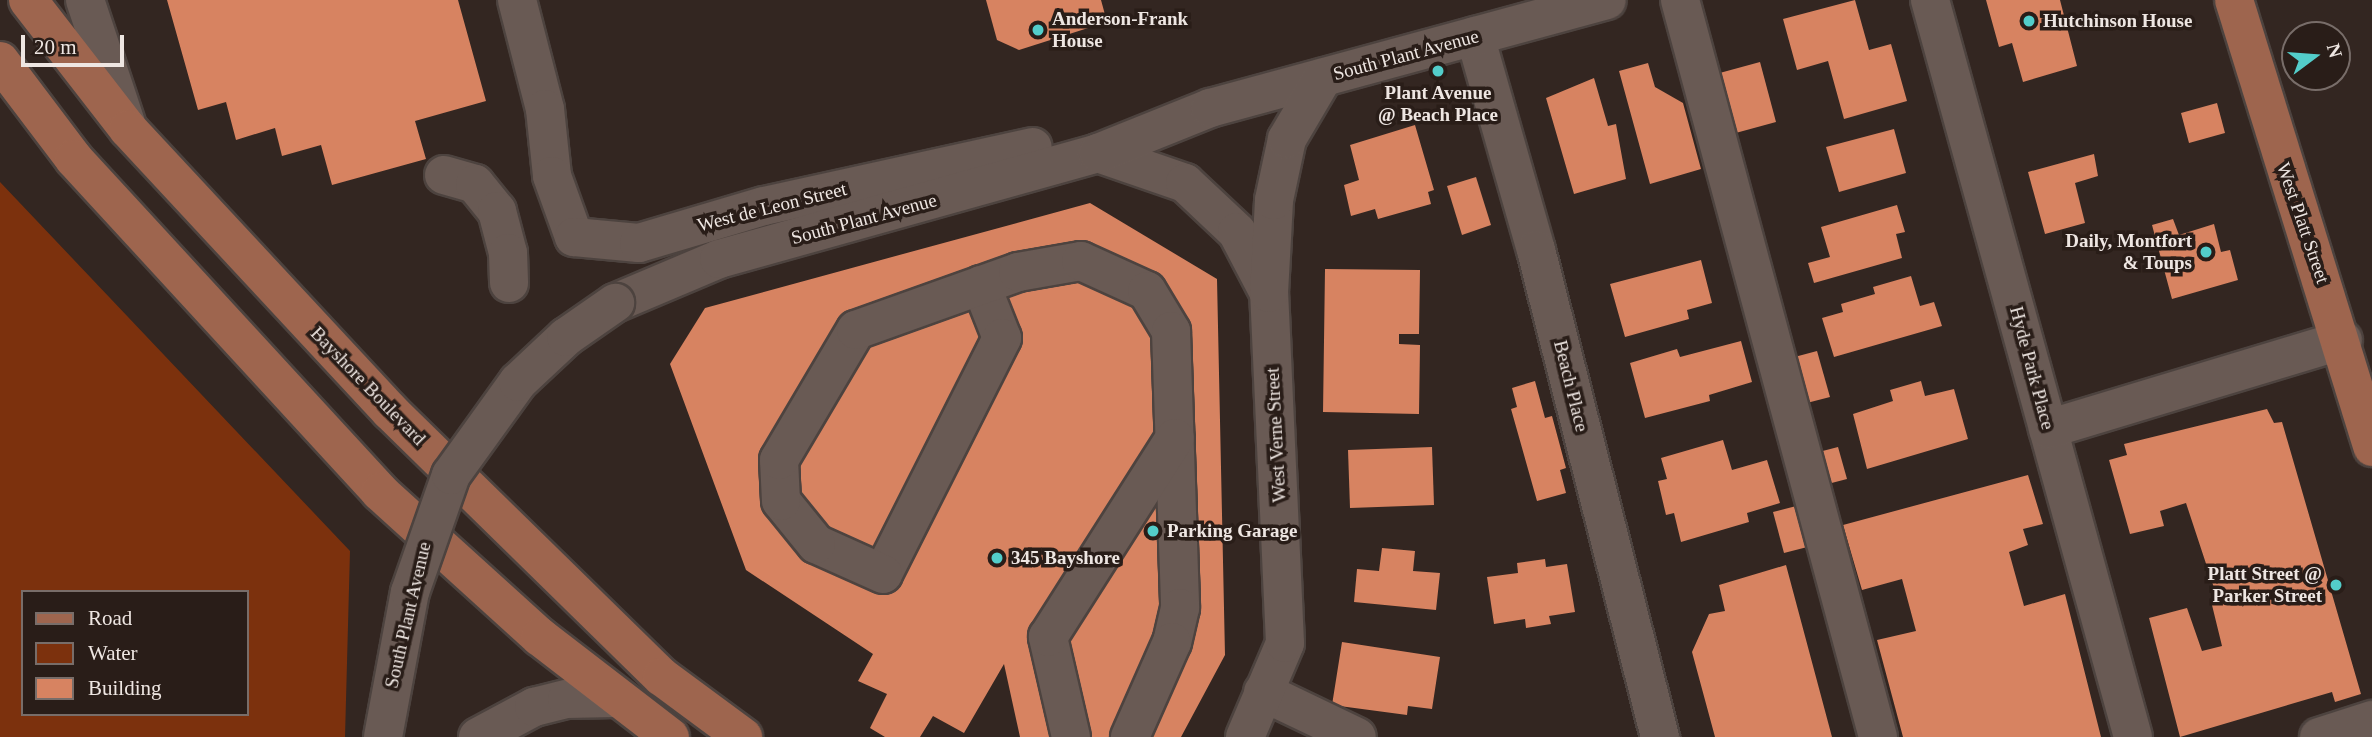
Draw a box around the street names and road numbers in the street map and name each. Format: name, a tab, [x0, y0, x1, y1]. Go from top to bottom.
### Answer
street label: South Plant Avenue	[1330, 25, 1482, 85]
street label: West Platt Street	[2272, 160, 2334, 286]
street label: West de Leon Street	[695, 177, 849, 237]
street label: South Plant Avenue	[788, 189, 940, 249]
street label: Hyde Park Place	[2005, 304, 2059, 432]
street label: Bayshore Boulevard	[306, 322, 430, 450]
street label: Beach Place	[1549, 338, 1593, 434]
street label: West Verne Street	[1261, 367, 1291, 503]
street label: South Plant Avenue	[380, 539, 436, 691]

